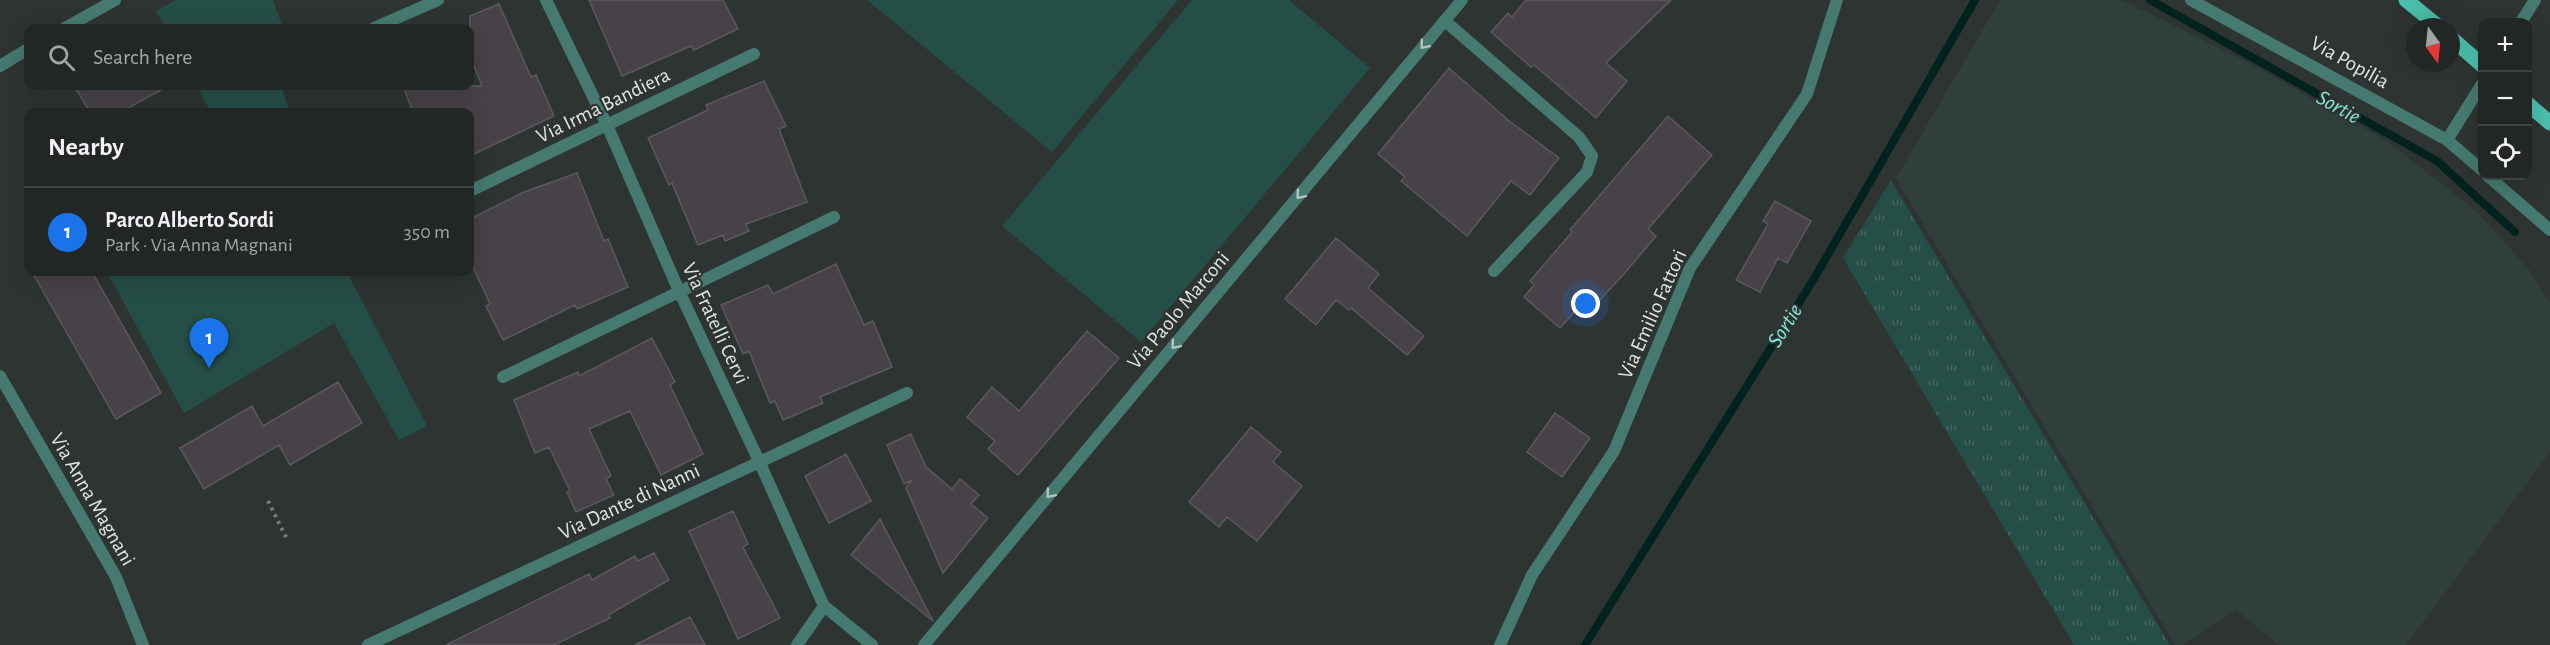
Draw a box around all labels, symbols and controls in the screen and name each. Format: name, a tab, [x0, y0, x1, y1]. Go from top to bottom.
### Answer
north arrow	[2406, 18, 2460, 72]
map controls	[2478, 18, 2532, 180]
button: +	[2478, 18, 2532, 72]
search box	[24, 24, 474, 90]
street label: Via Popilia	[2307, 32, 2393, 93]
one-way arrow	[1421, 38, 1432, 49]
icon: search	[45, 41, 78, 74]
text: Search here	[93, 46, 192, 68]
street label: Via Irma Bandiera	[533, 64, 674, 147]
button: −	[2478, 72, 2532, 126]
water label: Sortie	[2313, 86, 2364, 128]
button: locate	[2478, 126, 2532, 180]
text: Nearby	[48, 134, 124, 160]
one-way arrow	[1296, 188, 1307, 199]
text: Parco Alberto Sordi	[105, 209, 274, 231]
text: 1	[64, 222, 71, 242]
text: 350 m	[404, 222, 450, 242]
text: Park · Via Anna Magnani	[105, 235, 293, 255]
street label: Via Emilio Fattori	[1615, 246, 1690, 382]
street label: Via Paolo Marconi	[1123, 248, 1233, 373]
street label: Via Fratelli Cervi	[678, 259, 753, 387]
your location	[1571, 289, 1600, 318]
water label: Sortie	[1763, 300, 1806, 351]
pin: 1	[190, 318, 228, 368]
one-way arrow	[1171, 338, 1182, 349]
street label: Via Anna Magnani	[46, 429, 139, 569]
street label: Via Dante di Nanni	[555, 460, 703, 543]
one-way arrow	[1046, 487, 1057, 498]

